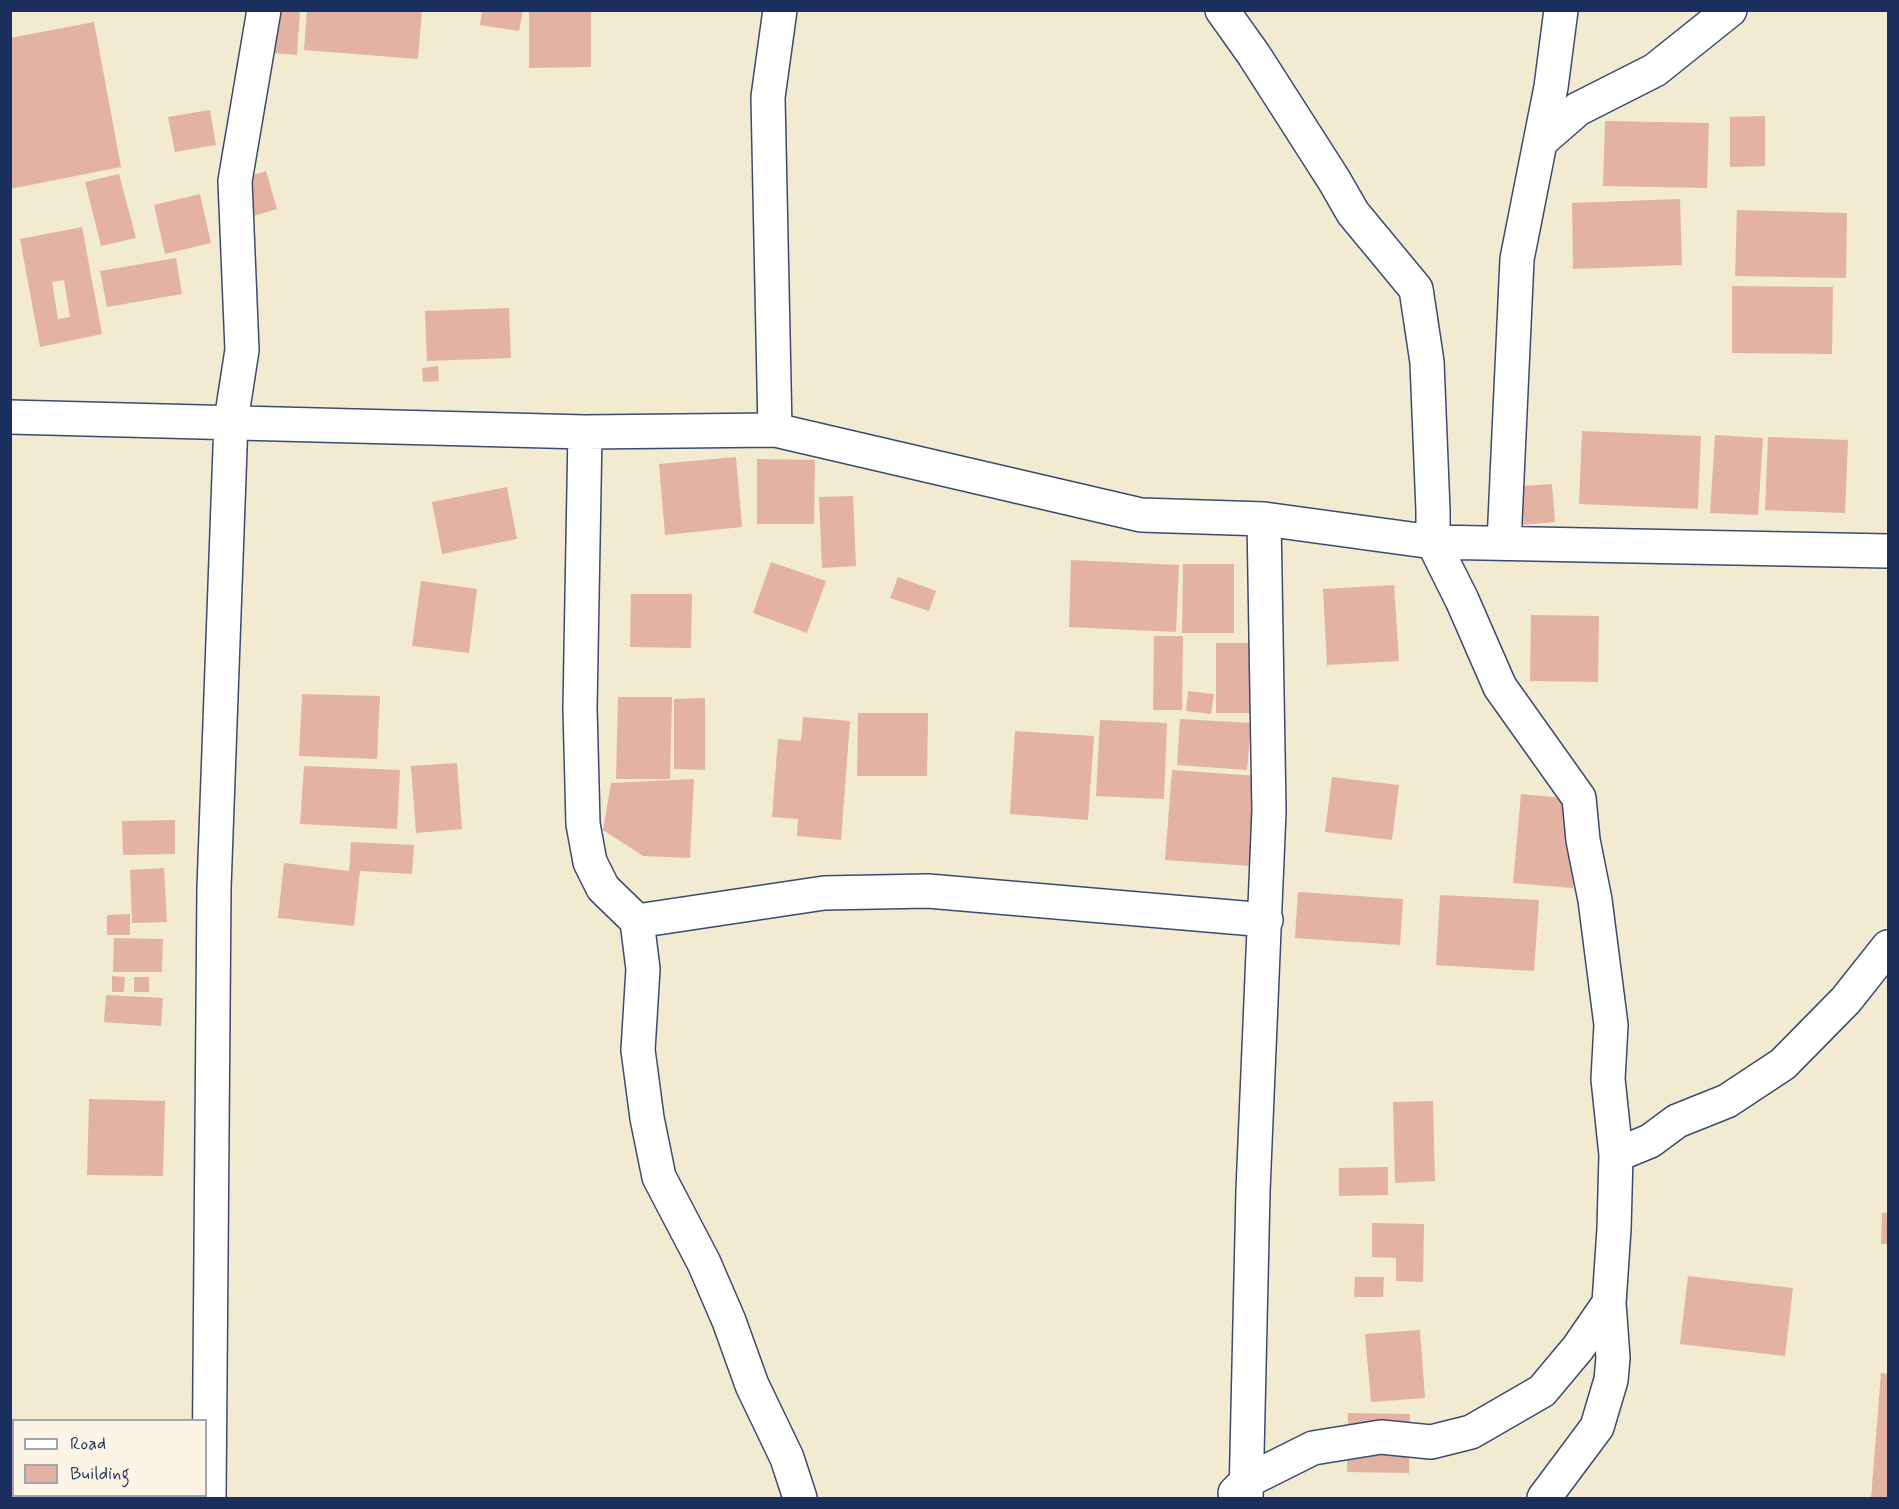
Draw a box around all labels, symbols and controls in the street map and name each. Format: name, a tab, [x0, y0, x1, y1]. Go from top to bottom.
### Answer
legend	[12, 1419, 207, 1497]
text: Road	[70, 1432, 106, 1456]
text: Building	[70, 1462, 130, 1486]

